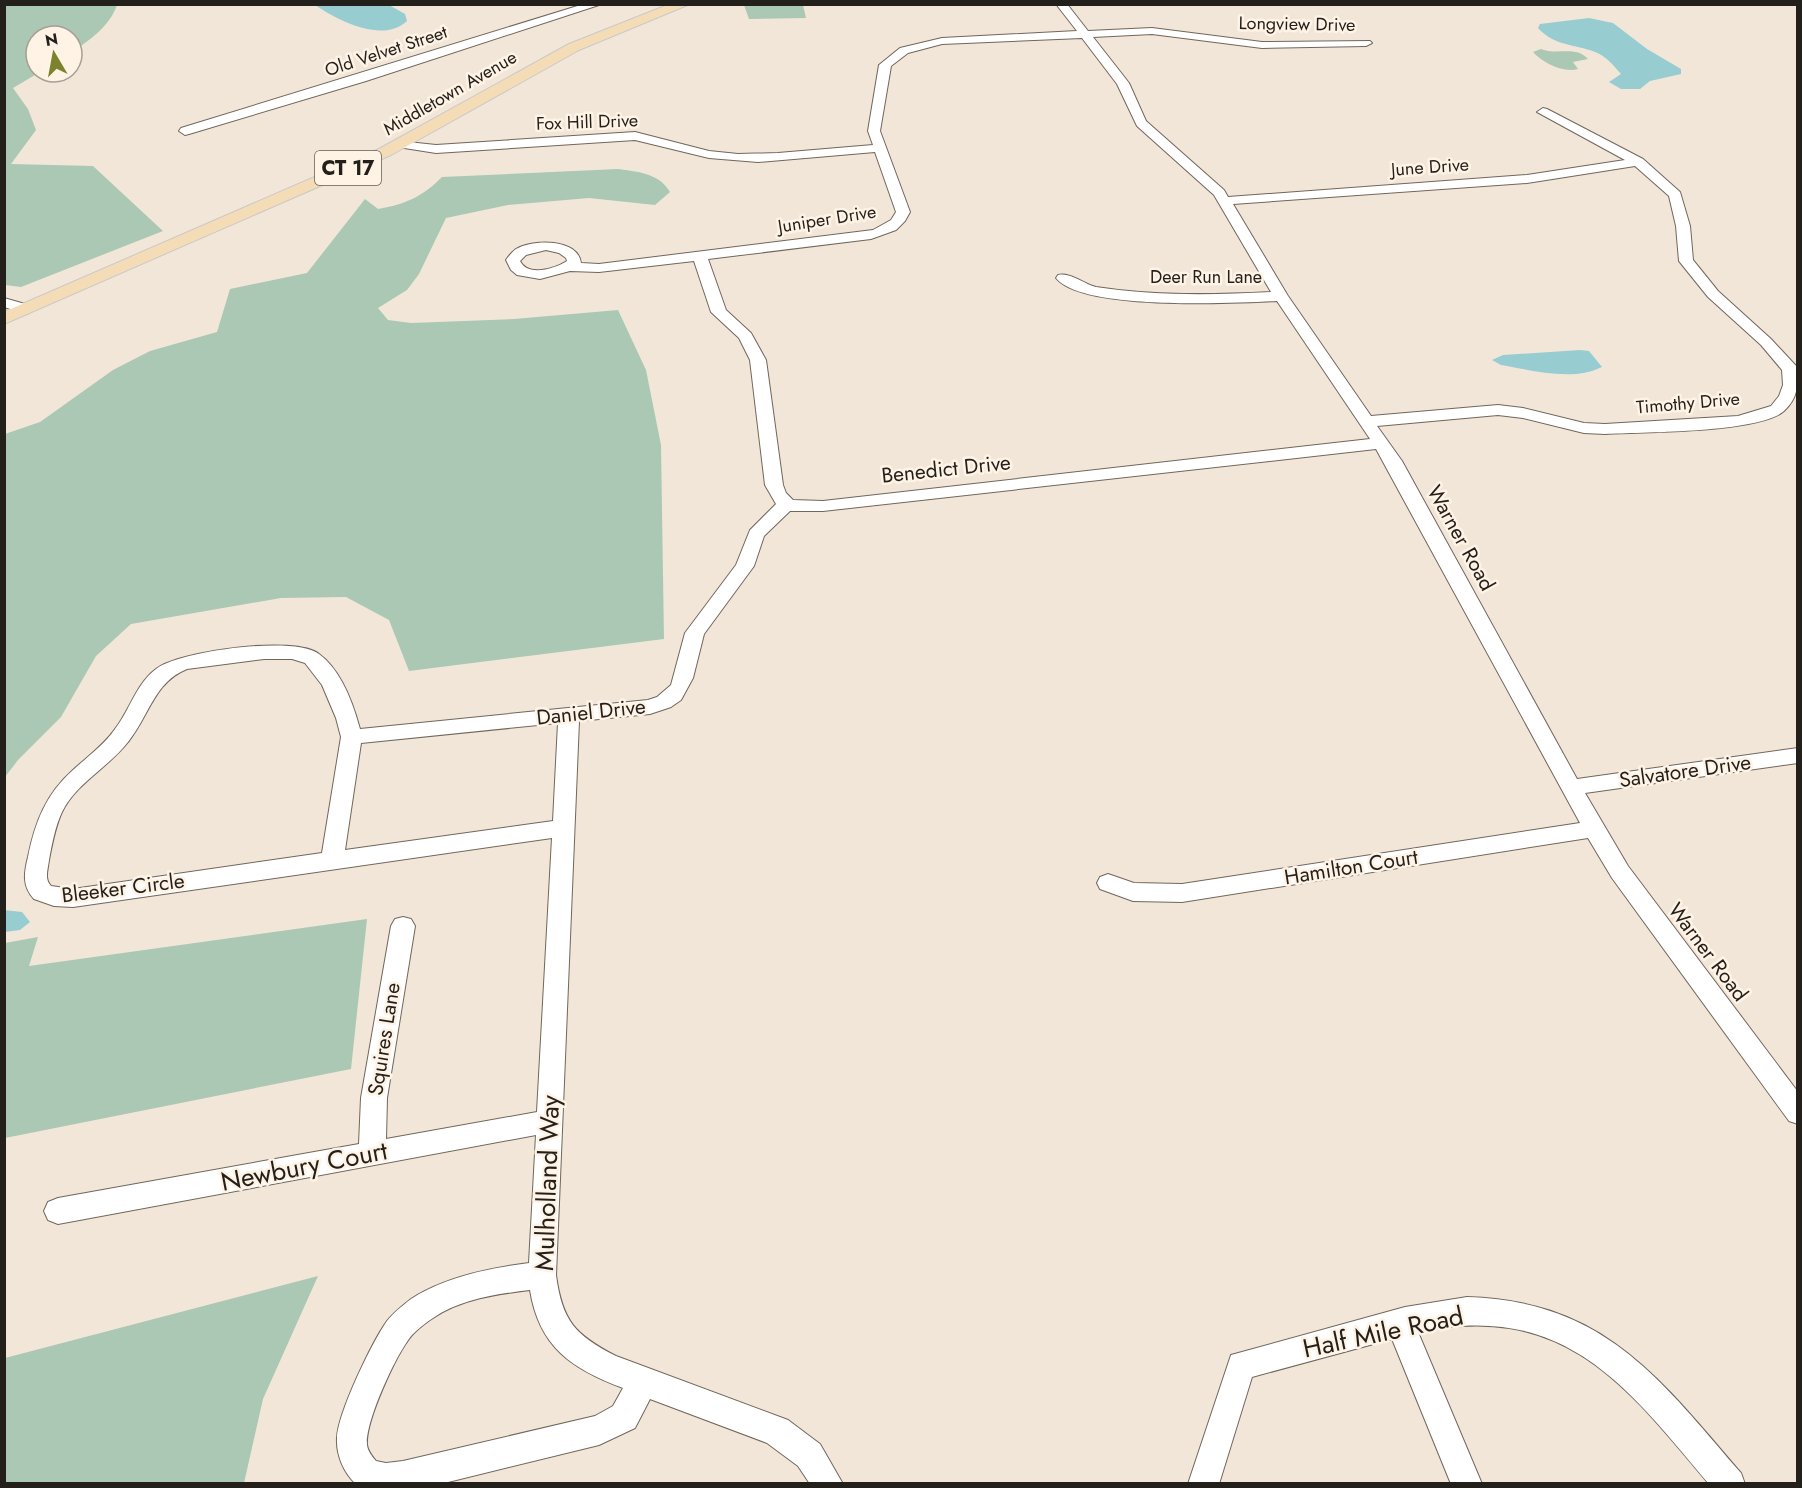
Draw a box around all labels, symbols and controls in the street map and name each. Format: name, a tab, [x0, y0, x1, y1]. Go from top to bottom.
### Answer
street label: Longview Drive	[1238, 10, 1356, 38]
street label: Old Velvet Street	[321, 19, 451, 83]
north arrow	[24, 24, 84, 84]
text: N	[43, 27, 60, 52]
street label: Middletown Avenue	[378, 44, 522, 142]
street label: Fox Hill Drive	[535, 107, 639, 137]
road number: CT 17	[315, 151, 381, 185]
street label: June Drive	[1388, 151, 1470, 183]
street label: Juniper Drive	[774, 198, 878, 240]
street label: Deer Run Lane	[1150, 264, 1262, 290]
street label: Timothy Drive	[1635, 386, 1741, 420]
street label: Benedict Drive	[880, 447, 1012, 491]
street label: Warner Road	[1420, 480, 1502, 596]
street label: Daniel Drive	[535, 691, 647, 733]
street label: Salvatore Drive	[1617, 747, 1753, 795]
street label: Hamilton Court	[1282, 842, 1420, 892]
street label: Bleeker Circle	[60, 866, 186, 910]
street label: Warner Road	[1661, 896, 1755, 1008]
street label: Squires Lane	[360, 980, 408, 1098]
street label: Mulholland Way	[525, 1094, 569, 1272]
street label: Newbury Court	[217, 1131, 391, 1201]
street label: Half Mile Road	[1299, 1296, 1467, 1368]

